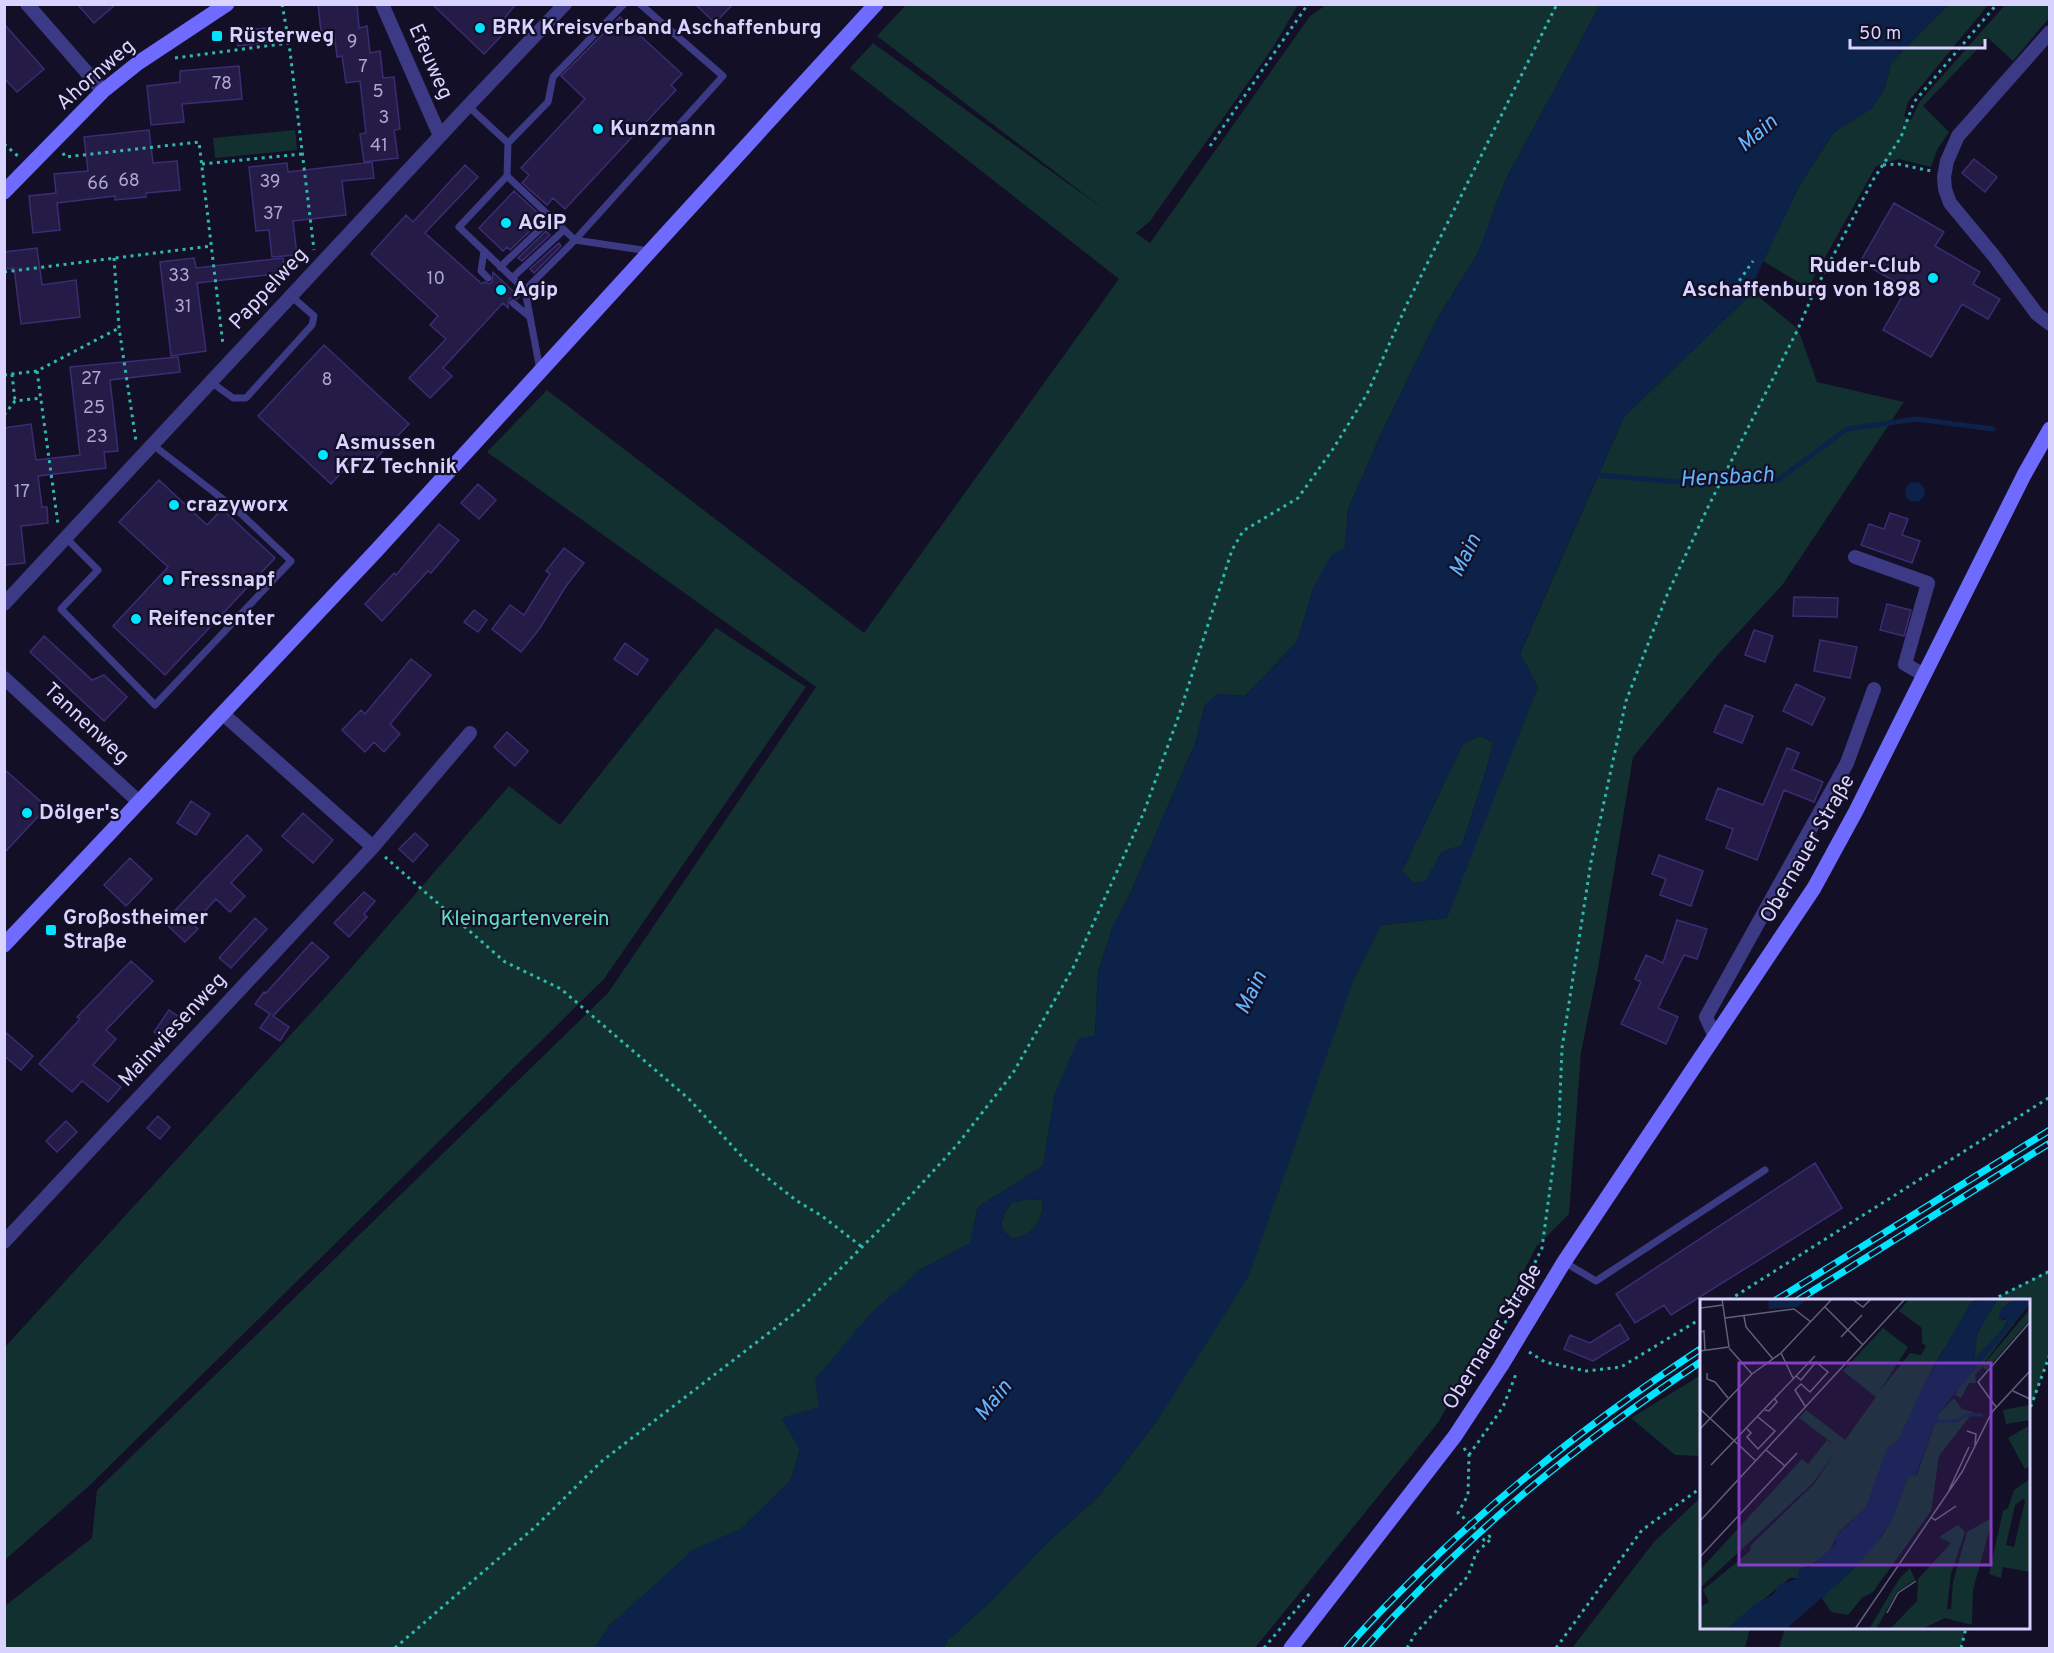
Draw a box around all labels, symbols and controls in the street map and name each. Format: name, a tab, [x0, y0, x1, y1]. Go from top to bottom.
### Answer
scale bar	[1850, 12, 1985, 50]
place label: BRK Kreisverband Aschaffenburg	[492, 15, 822, 42]
street label: Efeuweg	[401, 20, 459, 104]
marker: BRK Kreisverband Aschaffenburg	[473, 21, 487, 35]
place label: Rüsterweg	[229, 23, 334, 50]
text: 50 m	[1859, 23, 1901, 46]
marker: Rüsterweg	[210, 29, 224, 43]
house number: 9	[347, 31, 357, 54]
street label: Ahornweg	[51, 33, 141, 117]
house number: 7	[358, 56, 368, 79]
house number: 78	[212, 73, 232, 96]
house number: 5	[372, 81, 384, 104]
house number: 3	[379, 107, 389, 130]
water label: Main	[1732, 109, 1784, 159]
place label: Kunzmann	[610, 116, 716, 143]
marker: Kunzmann	[591, 122, 605, 136]
house number: 41	[370, 135, 388, 158]
house number: 68	[118, 170, 140, 193]
house number: 39	[259, 171, 281, 194]
house number: 66	[87, 173, 109, 196]
house number: 37	[263, 203, 283, 226]
place label: AGIP	[518, 210, 566, 237]
marker: AGIP	[499, 216, 513, 230]
street label: Pappelweg	[224, 242, 314, 336]
place label: Ruder-Club Aschaffenburg von 1898	[1682, 253, 1921, 304]
house number: 33	[168, 265, 190, 288]
house number: 10	[427, 268, 445, 291]
marker: Ruder-Club Aschaffenburg von 1898	[1926, 271, 1940, 285]
place label: Agip	[513, 277, 558, 304]
marker: Agip	[494, 283, 508, 297]
house number: 31	[174, 296, 192, 319]
house number: 27	[81, 368, 101, 391]
house number: 8	[322, 369, 333, 392]
house number: 25	[83, 397, 105, 420]
house number: 23	[86, 426, 108, 449]
place label: Asmussen KFZ Technik	[335, 430, 458, 481]
marker: Asmussen KFZ Technik	[316, 448, 330, 462]
water label: Hensbach	[1679, 462, 1775, 494]
house number: 17	[14, 481, 30, 504]
place label: crazyworx	[186, 492, 289, 519]
marker: crazyworx	[167, 498, 181, 512]
water label: Main	[1444, 530, 1488, 582]
place label: Fressnapf	[180, 567, 275, 594]
marker: Fressnapf	[161, 573, 175, 587]
place label: Reifencenter	[148, 606, 275, 633]
marker: Reifencenter	[129, 612, 143, 626]
street label: Tannenweg	[37, 677, 135, 771]
street label: Obernauer Straße	[1754, 770, 1862, 928]
place label: Dölger's	[39, 800, 120, 827]
marker: Dölger's	[20, 806, 34, 820]
place label: Großostheimer Straße	[63, 905, 208, 956]
park label: Kleingartenverein	[440, 906, 610, 933]
marker: Großostheimer Straße	[44, 923, 58, 937]
street label: Mainwiesenweg	[113, 967, 233, 1093]
water label: Main	[1230, 967, 1274, 1019]
street label: Obernauer Straße	[1437, 1259, 1549, 1415]
inset map	[1700, 1299, 2030, 1629]
water label: Main	[969, 1375, 1019, 1427]

